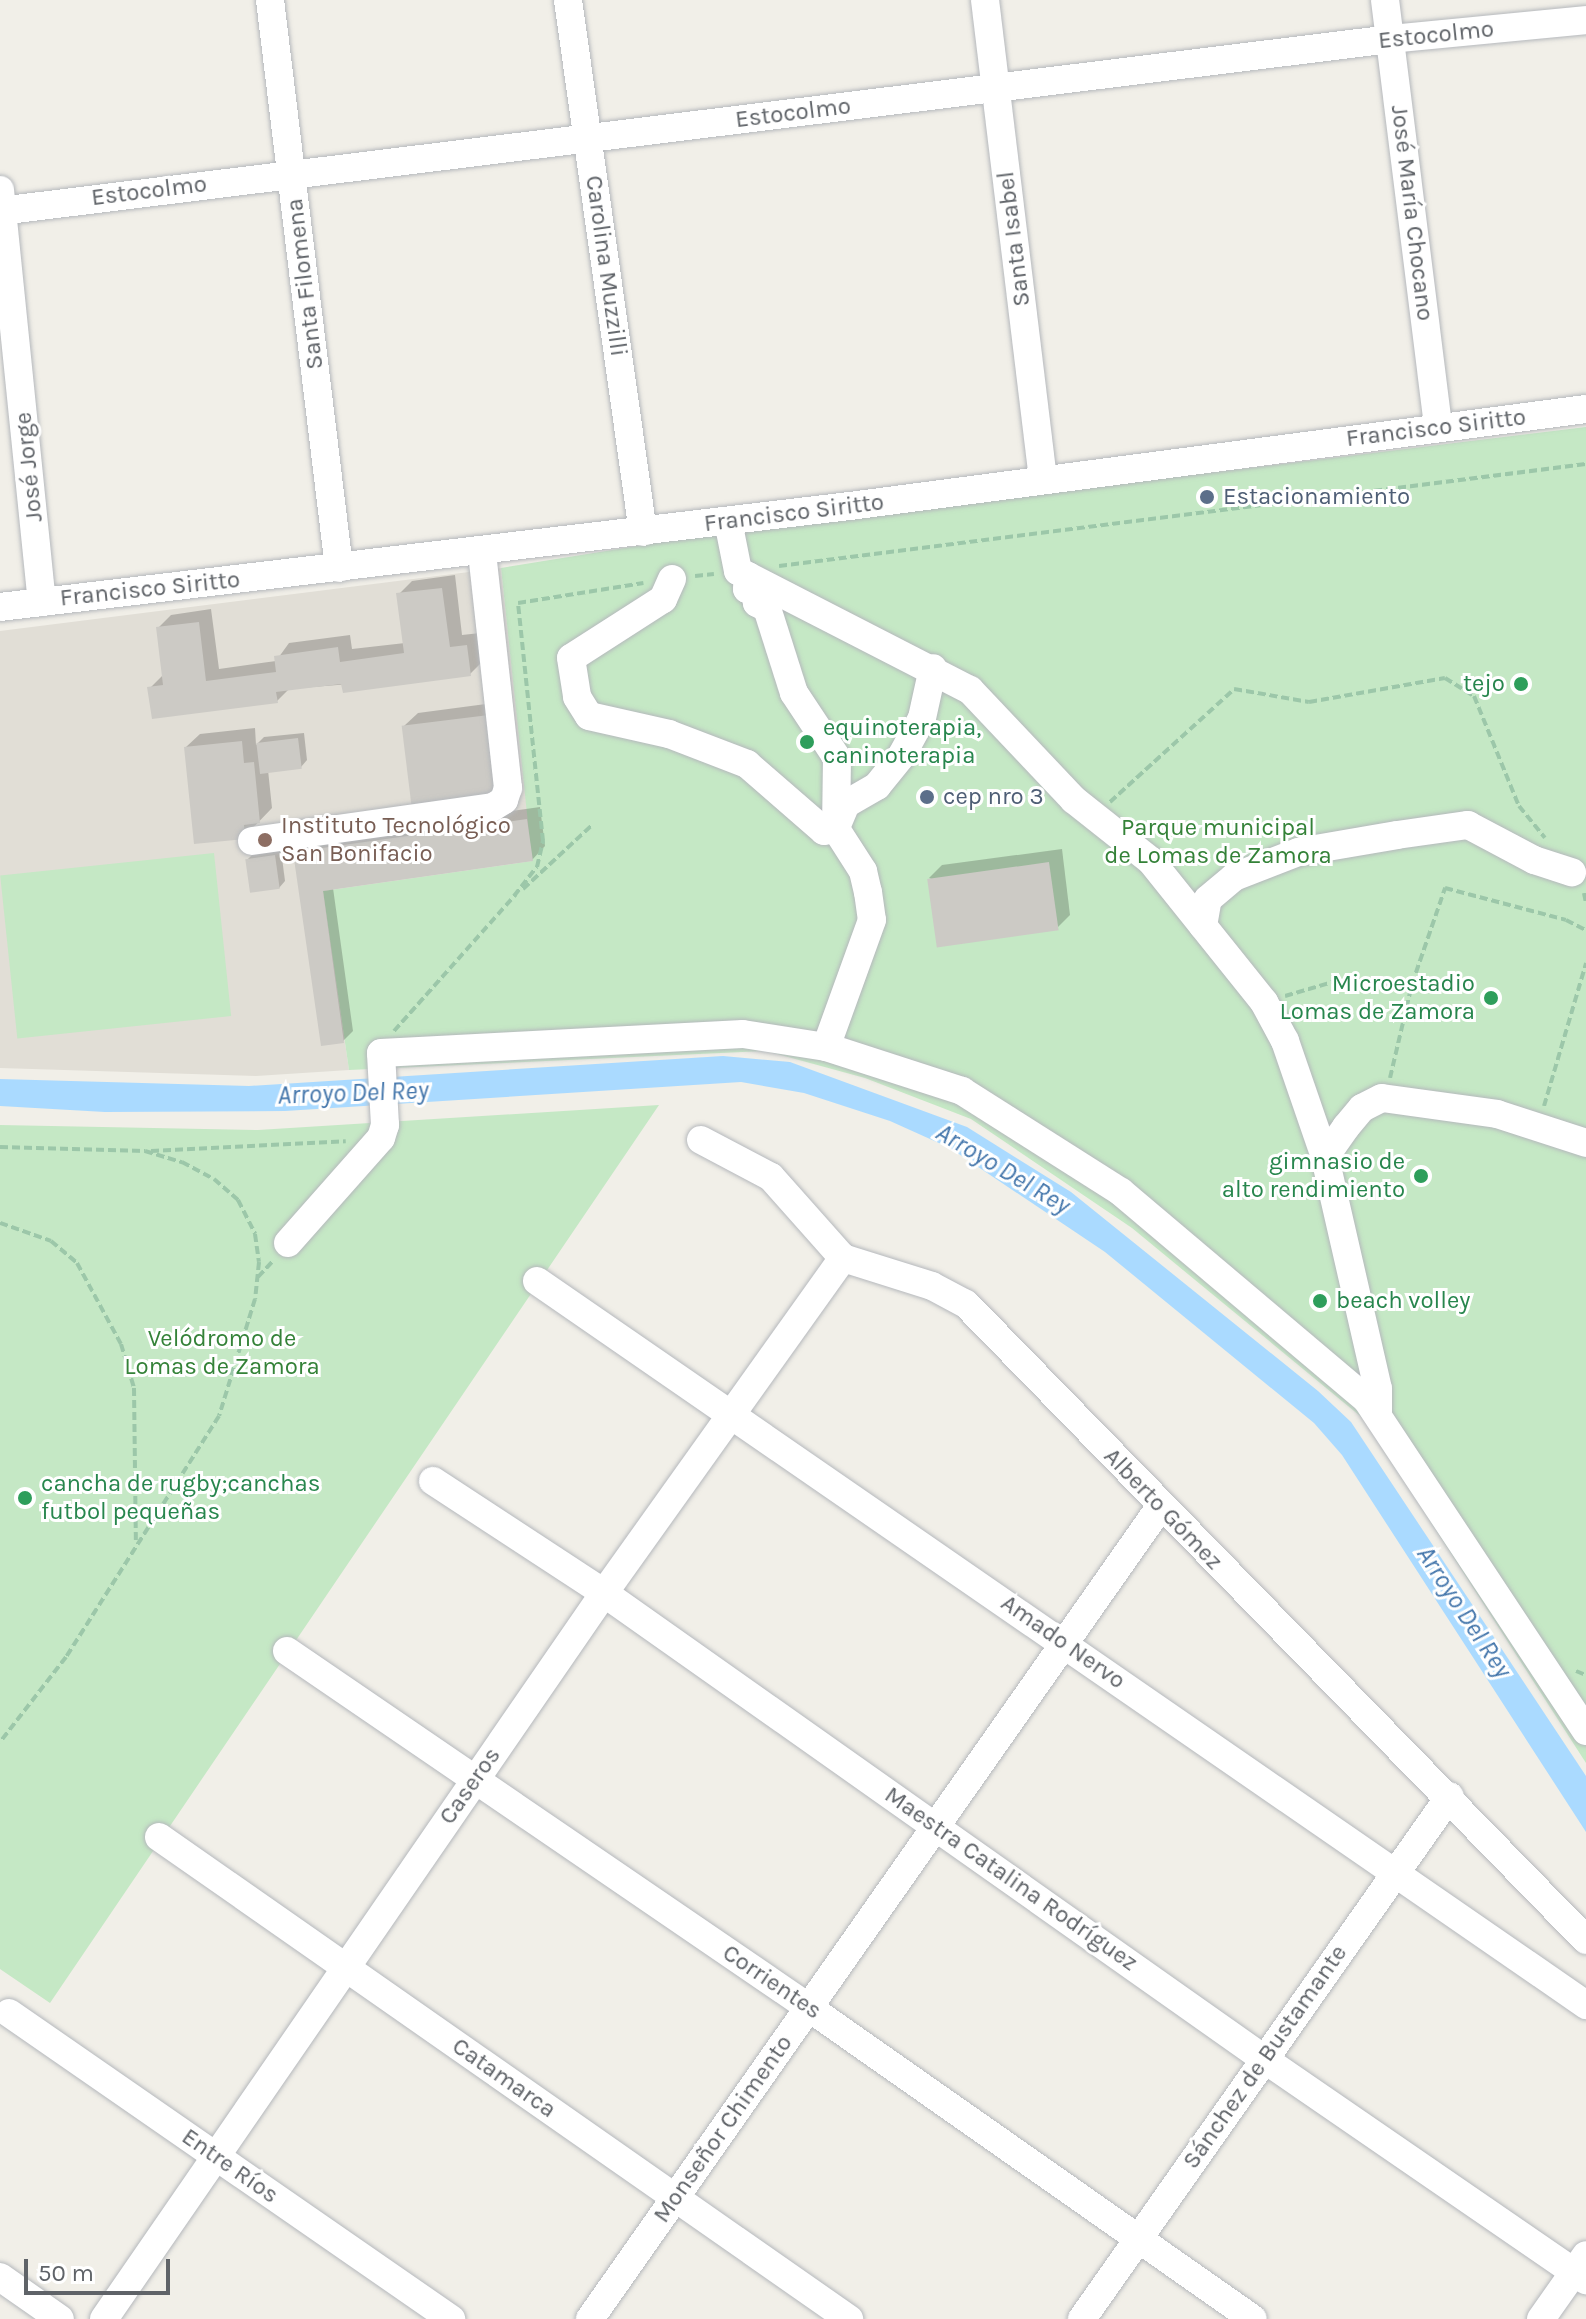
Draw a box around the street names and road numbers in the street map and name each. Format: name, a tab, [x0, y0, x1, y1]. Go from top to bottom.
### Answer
street label: Estocolmo	[1377, 15, 1495, 55]
street label: Estocolmo	[734, 92, 852, 134]
street label: José María Chocano	[1384, 103, 1440, 323]
street label: Estocolmo	[90, 170, 208, 212]
street label: Santa Isabel	[991, 170, 1037, 308]
street label: Carolina Muzzilli	[579, 174, 633, 358]
street label: Santa Filomena	[280, 197, 330, 371]
street label: Francisco Siritto	[1344, 403, 1528, 453]
street label: José Jorge	[9, 411, 49, 523]
street label: Francisco Siritto	[702, 488, 886, 538]
street label: Francisco Siritto	[59, 565, 241, 613]
street label: Alberto Gómez	[1098, 1442, 1228, 1576]
street label: Amado Nervo	[995, 1589, 1131, 1695]
street label: Caseros	[433, 1742, 507, 1830]
street label: Maestra Catalina Rodríguez	[879, 1781, 1143, 1977]
street label: Corrientes	[717, 1938, 827, 2026]
street label: Sánchez de Bustamante	[1177, 1940, 1353, 2174]
street label: Monseñor Chimento	[647, 2030, 799, 2228]
street label: Catamarca	[447, 2032, 561, 2124]
street label: Entre Ríos	[176, 2122, 284, 2210]

